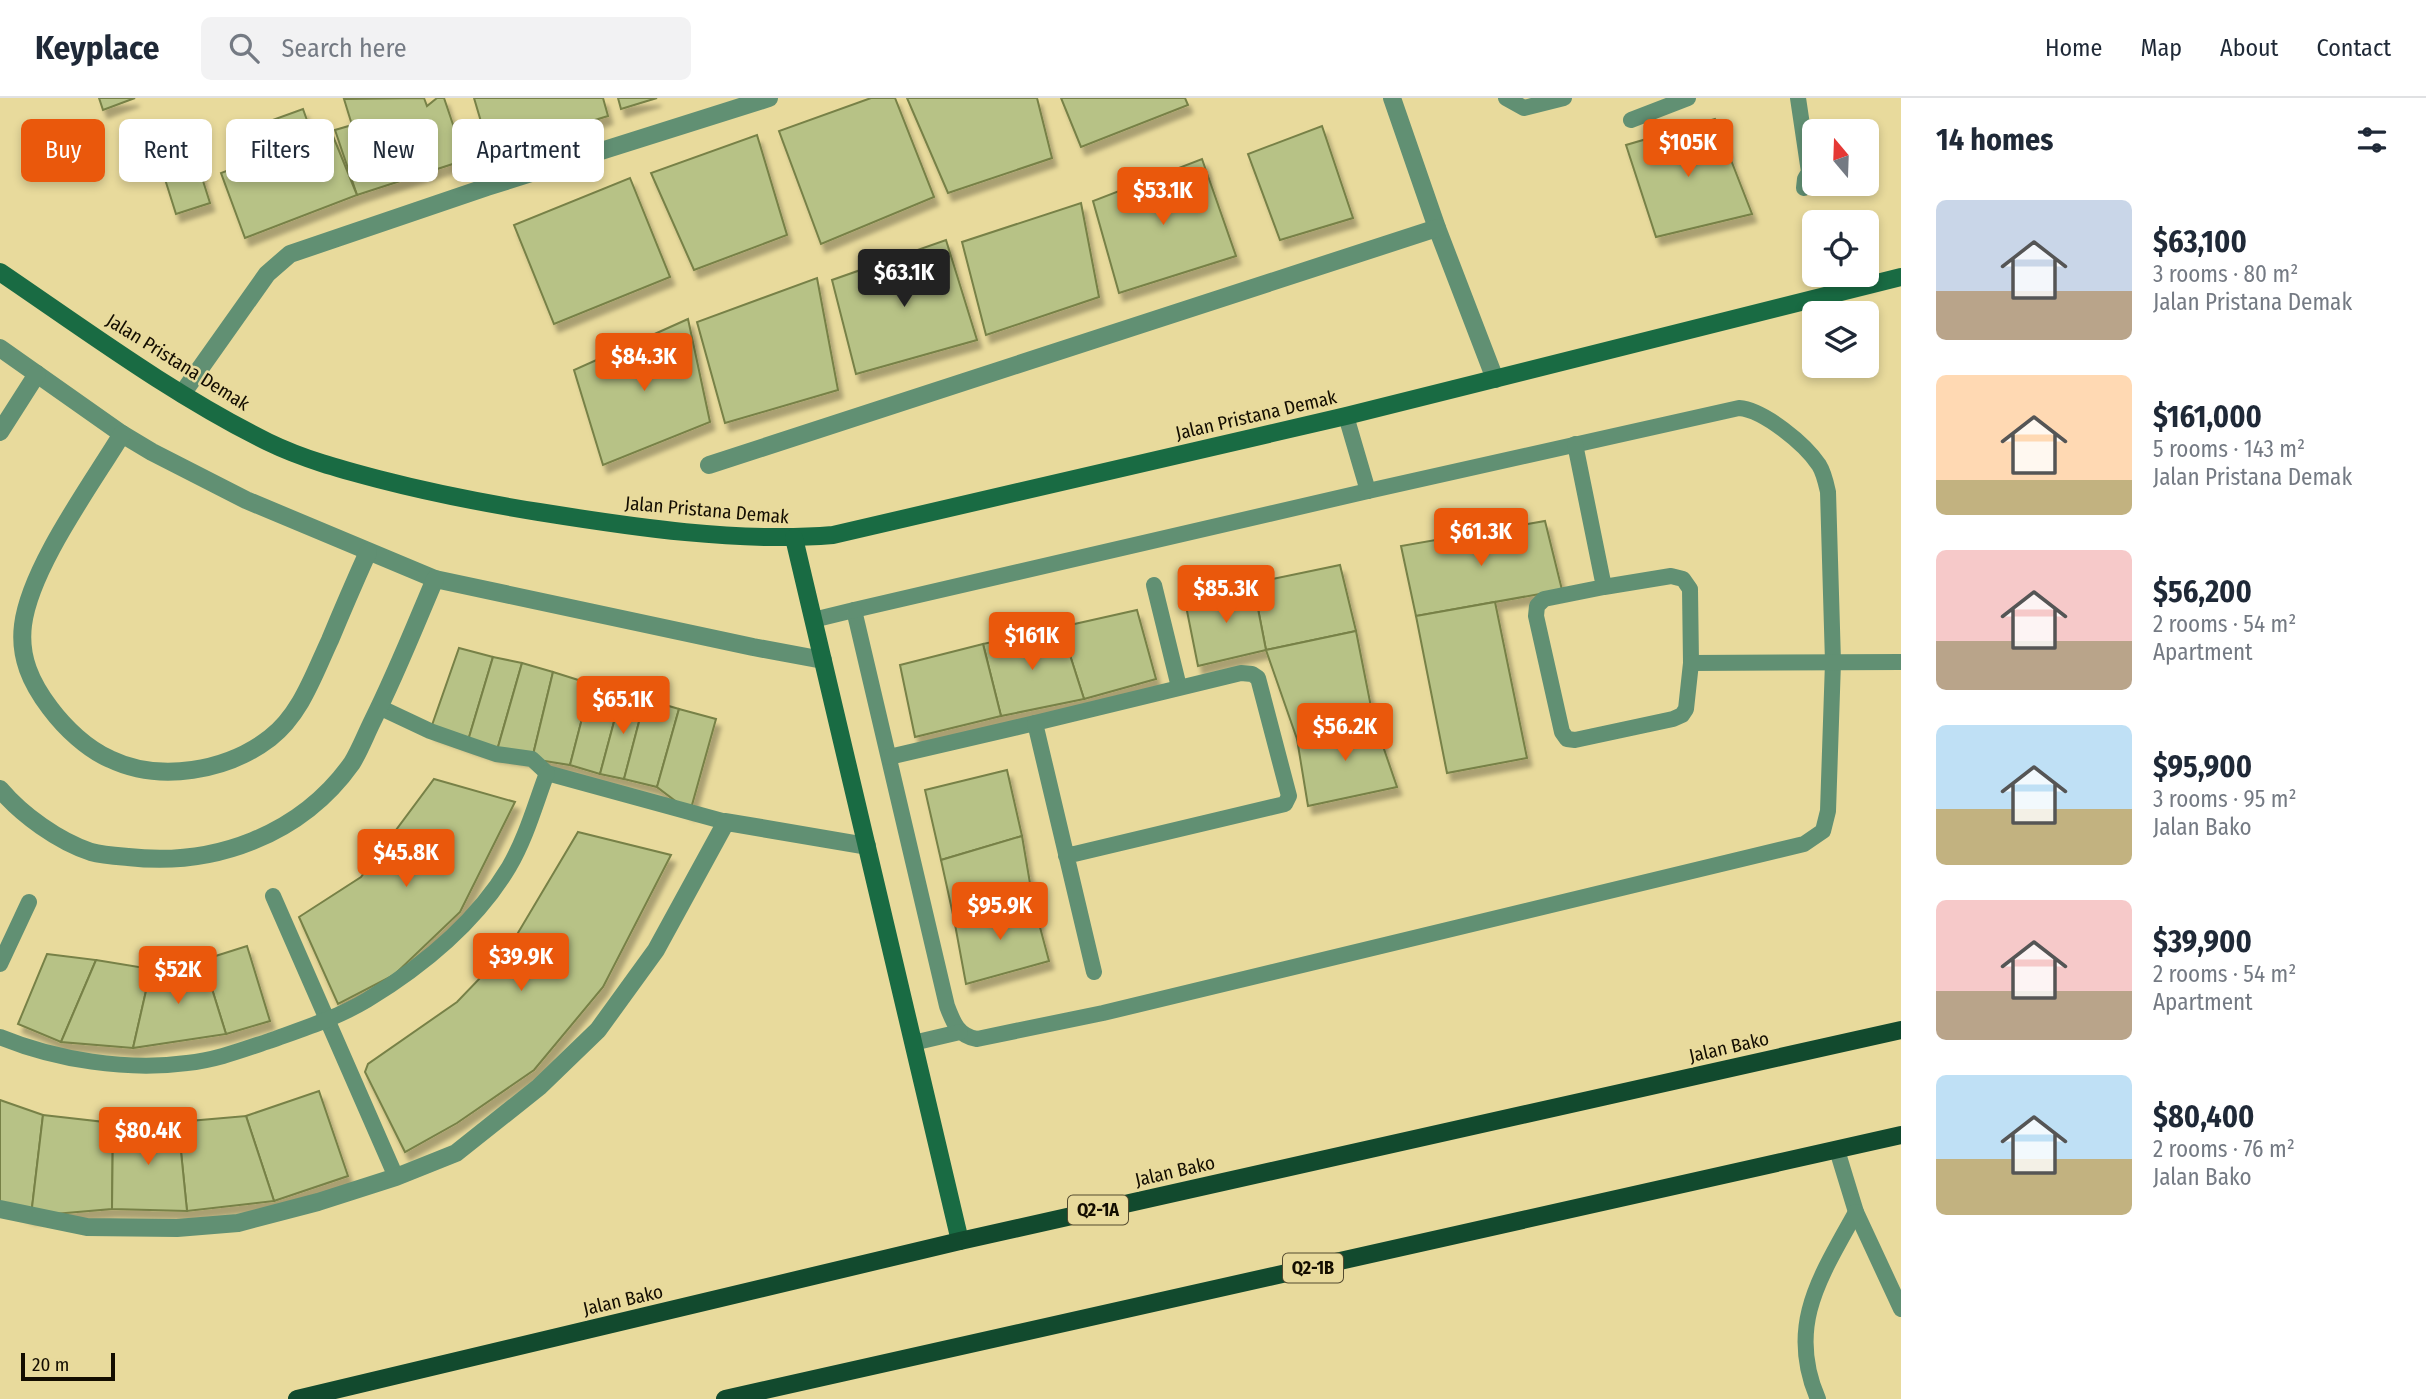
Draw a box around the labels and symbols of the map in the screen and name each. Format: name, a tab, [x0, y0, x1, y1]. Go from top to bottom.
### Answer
north arrow	[1802, 119, 1880, 196]
pin: $105K	[1639, 120, 1737, 179]
pin: $53.1K	[1106, 167, 1220, 227]
pin: $63.1K	[847, 250, 961, 309]
street label: Jalan Pristana Demak	[102, 309, 254, 415]
pin: $84.3K	[587, 334, 701, 393]
street label: Jalan Pristana Demak	[1173, 385, 1339, 445]
street label: Jalan Pristana Demak	[624, 491, 790, 529]
pin: $61.3K	[1424, 508, 1538, 568]
pin: $85.3K	[1169, 566, 1283, 625]
pin: $161K	[983, 612, 1081, 672]
pin: $65.1K	[566, 676, 680, 736]
pin: $56.2K	[1288, 704, 1402, 763]
pin: $45.8K	[349, 830, 463, 889]
pin: $95.9K	[943, 882, 1057, 942]
pin: $39.9K	[464, 934, 578, 993]
pin: $52K	[137, 946, 219, 1006]
street label: Jalan Bako	[1687, 1027, 1771, 1067]
pin: $80.4K	[91, 1108, 205, 1167]
street label: Jalan Bako	[1133, 1151, 1217, 1191]
road number: Q2-1A	[1068, 1196, 1128, 1224]
road number: Q2-1B	[1283, 1254, 1343, 1282]
street label: Jalan Bako	[581, 1280, 665, 1320]
scale bar	[21, 1350, 116, 1382]

